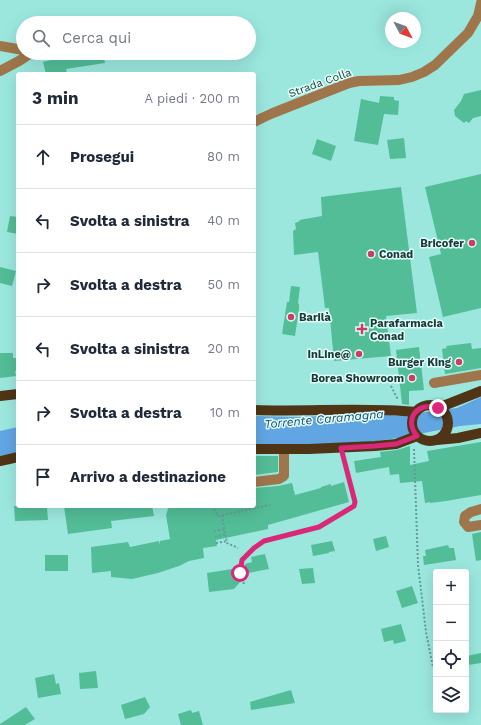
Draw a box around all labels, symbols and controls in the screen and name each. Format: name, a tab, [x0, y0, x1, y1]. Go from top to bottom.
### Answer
north arrow	[385, 12, 421, 48]
search box	[16, 16, 256, 60]
icon: search	[30, 27, 52, 49]
text: Cerca qui	[62, 29, 131, 47]
street label: Strada Colla	[287, 66, 353, 100]
text: 3 min	[32, 88, 78, 108]
text: A piedi · 200 m	[144, 91, 240, 106]
icon: ahead	[32, 146, 54, 168]
text: Prosegui	[70, 148, 134, 166]
text: 80 m	[207, 149, 240, 164]
icon: left	[32, 210, 54, 232]
text: Svolta a sinistra	[70, 212, 190, 230]
text: 40 m	[207, 213, 240, 228]
place label: Bricofer	[420, 237, 464, 250]
marker: Bricofer	[467, 238, 477, 248]
place label: Conad	[379, 248, 413, 261]
marker: Conad	[366, 249, 376, 259]
icon: right	[32, 274, 54, 296]
text: Svolta a destra	[70, 276, 182, 294]
text: 50 m	[208, 277, 240, 292]
place label: Barilà	[299, 311, 332, 324]
marker: Barilà	[286, 312, 296, 322]
place label: Parafarmacia Conad	[370, 317, 443, 343]
marker: Parafarmacia Conad	[357, 324, 367, 334]
icon: left	[32, 338, 54, 360]
text: Svolta a sinistra	[70, 340, 190, 358]
text: 20 m	[208, 341, 240, 356]
place label: InLine@	[307, 348, 351, 361]
marker: InLine@	[354, 349, 364, 359]
place label: Burger King	[388, 356, 452, 369]
marker: Burger King	[454, 357, 464, 367]
place label: Borea Showroom	[311, 372, 404, 385]
marker: Borea Showroom	[407, 373, 417, 383]
route end	[429, 399, 447, 417]
icon: right	[32, 402, 54, 424]
text: Svolta a destra	[70, 404, 182, 422]
text: 10 m	[210, 405, 240, 420]
water label: Torrente Caramagna	[264, 407, 385, 431]
icon: arrive	[32, 466, 54, 488]
text: Arrivo a destinazione	[70, 468, 226, 486]
route start	[231, 564, 249, 582]
map controls	[433, 569, 469, 713]
button: +	[433, 569, 469, 605]
button: −	[433, 605, 469, 641]
button: locate	[433, 641, 469, 677]
button: layers	[433, 677, 469, 713]

